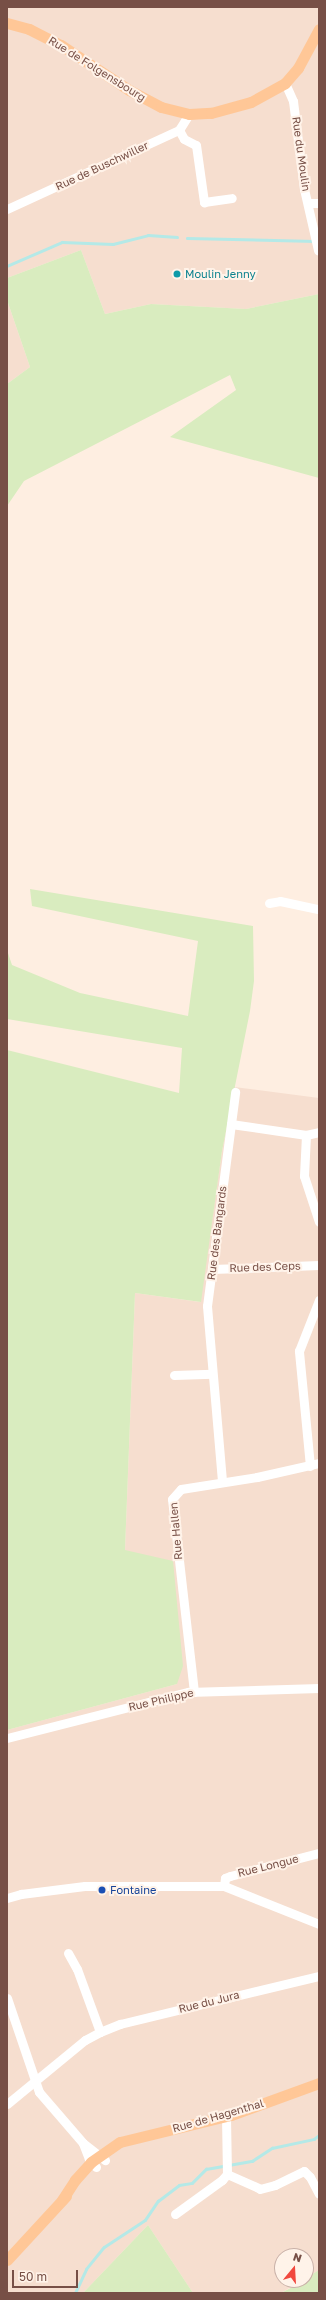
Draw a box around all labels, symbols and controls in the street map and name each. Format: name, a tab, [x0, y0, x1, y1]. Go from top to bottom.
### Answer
street label: Rue de Folgensbourg	[46, 34, 148, 104]
street label: Rue du Moulin	[289, 116, 313, 192]
street label: Rue de Buschwiller	[53, 139, 151, 193]
place label: Moulin Jenny	[185, 267, 256, 281]
marker: Moulin Jenny	[172, 269, 182, 279]
street label: Rue des Bangards	[205, 1185, 229, 1281]
street label: Rue des Ceps	[229, 1259, 301, 1275]
street label: Rue Hallen	[167, 1502, 185, 1560]
street label: Rue Philippe	[127, 1686, 195, 1714]
street label: Rue Longue	[236, 1852, 300, 1880]
place label: Fontaine	[110, 1883, 156, 1897]
marker: Fontaine	[97, 1885, 107, 1895]
street label: Rue du Jura	[177, 1988, 241, 2016]
street label: Rue de Hagenthal	[171, 2097, 265, 2135]
north arrow	[274, 2248, 314, 2288]
text: N	[292, 2250, 304, 2265]
scale bar	[14, 2262, 80, 2288]
text: 50 m	[19, 2269, 47, 2284]

